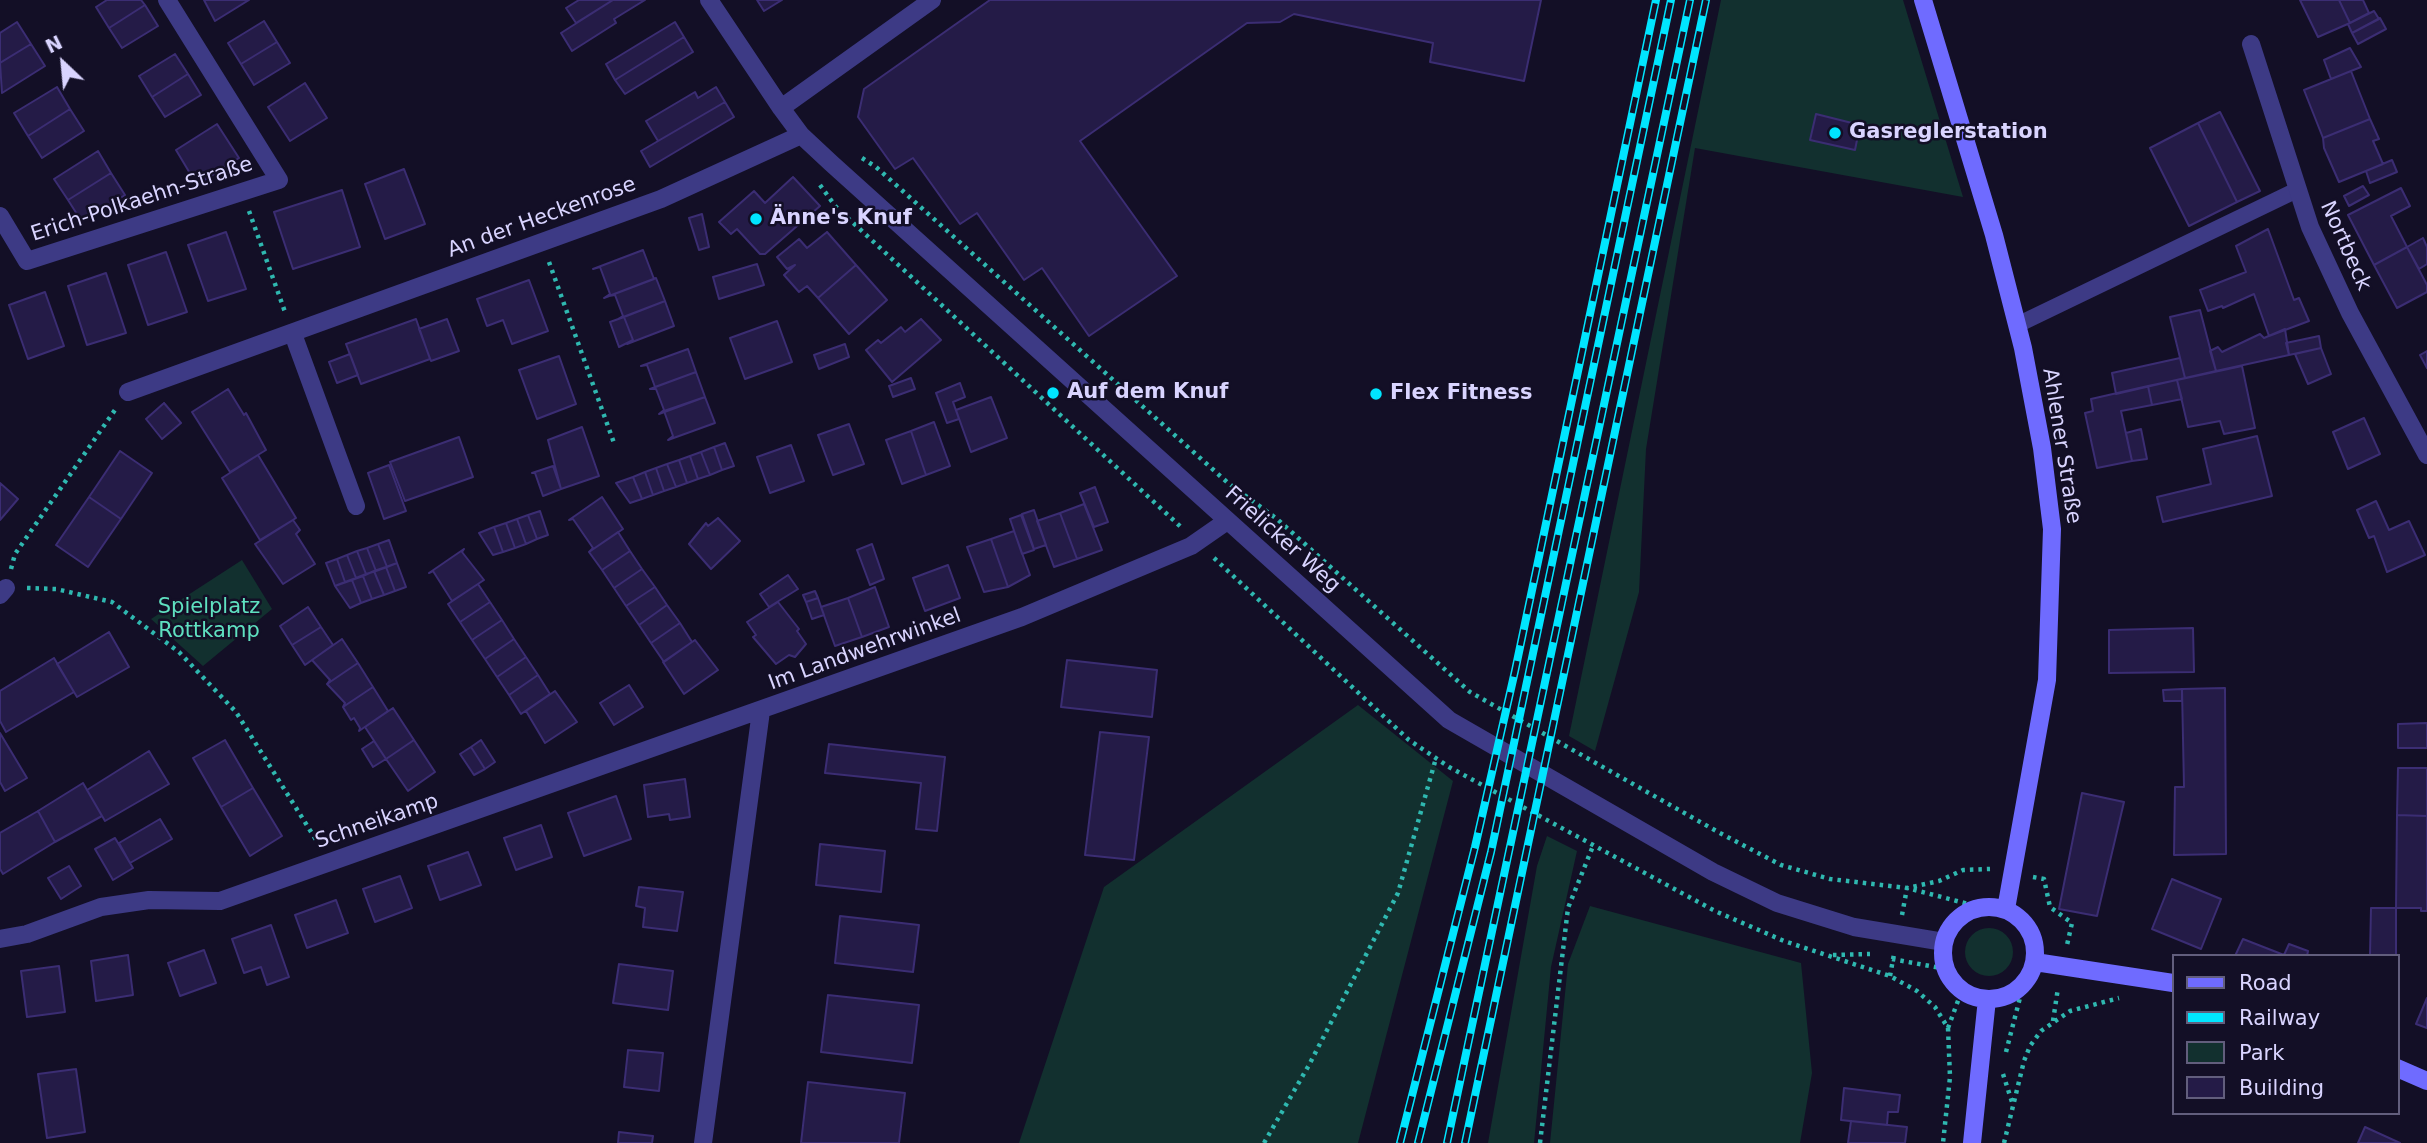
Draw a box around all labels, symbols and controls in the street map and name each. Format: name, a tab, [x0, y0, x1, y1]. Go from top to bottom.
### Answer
north arrow	[28, 28, 98, 98]
text: N	[42, 31, 66, 57]
place label: Gasreglerstation	[1849, 120, 2048, 146]
marker: Gasreglerstation	[1827, 125, 1843, 141]
street label: Erich-Polkaehn-Straße	[28, 152, 256, 248]
street label: An der Heckenrose	[444, 172, 640, 264]
street label: Nortbeck	[2314, 197, 2376, 295]
place label: Änne's Knuf	[770, 206, 912, 232]
marker: Änne's Knuf	[748, 211, 764, 227]
street label: Ahlener Straße	[2036, 366, 2086, 526]
place label: Auf dem Knuf	[1067, 380, 1228, 406]
place label: Flex Fitness	[1390, 381, 1532, 407]
marker: Auf dem Knuf	[1045, 385, 1061, 401]
marker: Flex Fitness	[1368, 386, 1384, 402]
street label: Frielicker Weg	[1219, 482, 1345, 598]
park label: Spielplatz Rottkamp	[158, 595, 260, 645]
street label: Im Landwehrwinkel	[765, 603, 965, 697]
street label: Schneikamp	[312, 789, 442, 855]
legend	[2172, 954, 2399, 1115]
text: Road	[2239, 971, 2292, 995]
text: Railway	[2239, 1006, 2320, 1030]
text: Park	[2239, 1041, 2284, 1065]
text: Building	[2239, 1076, 2324, 1100]

